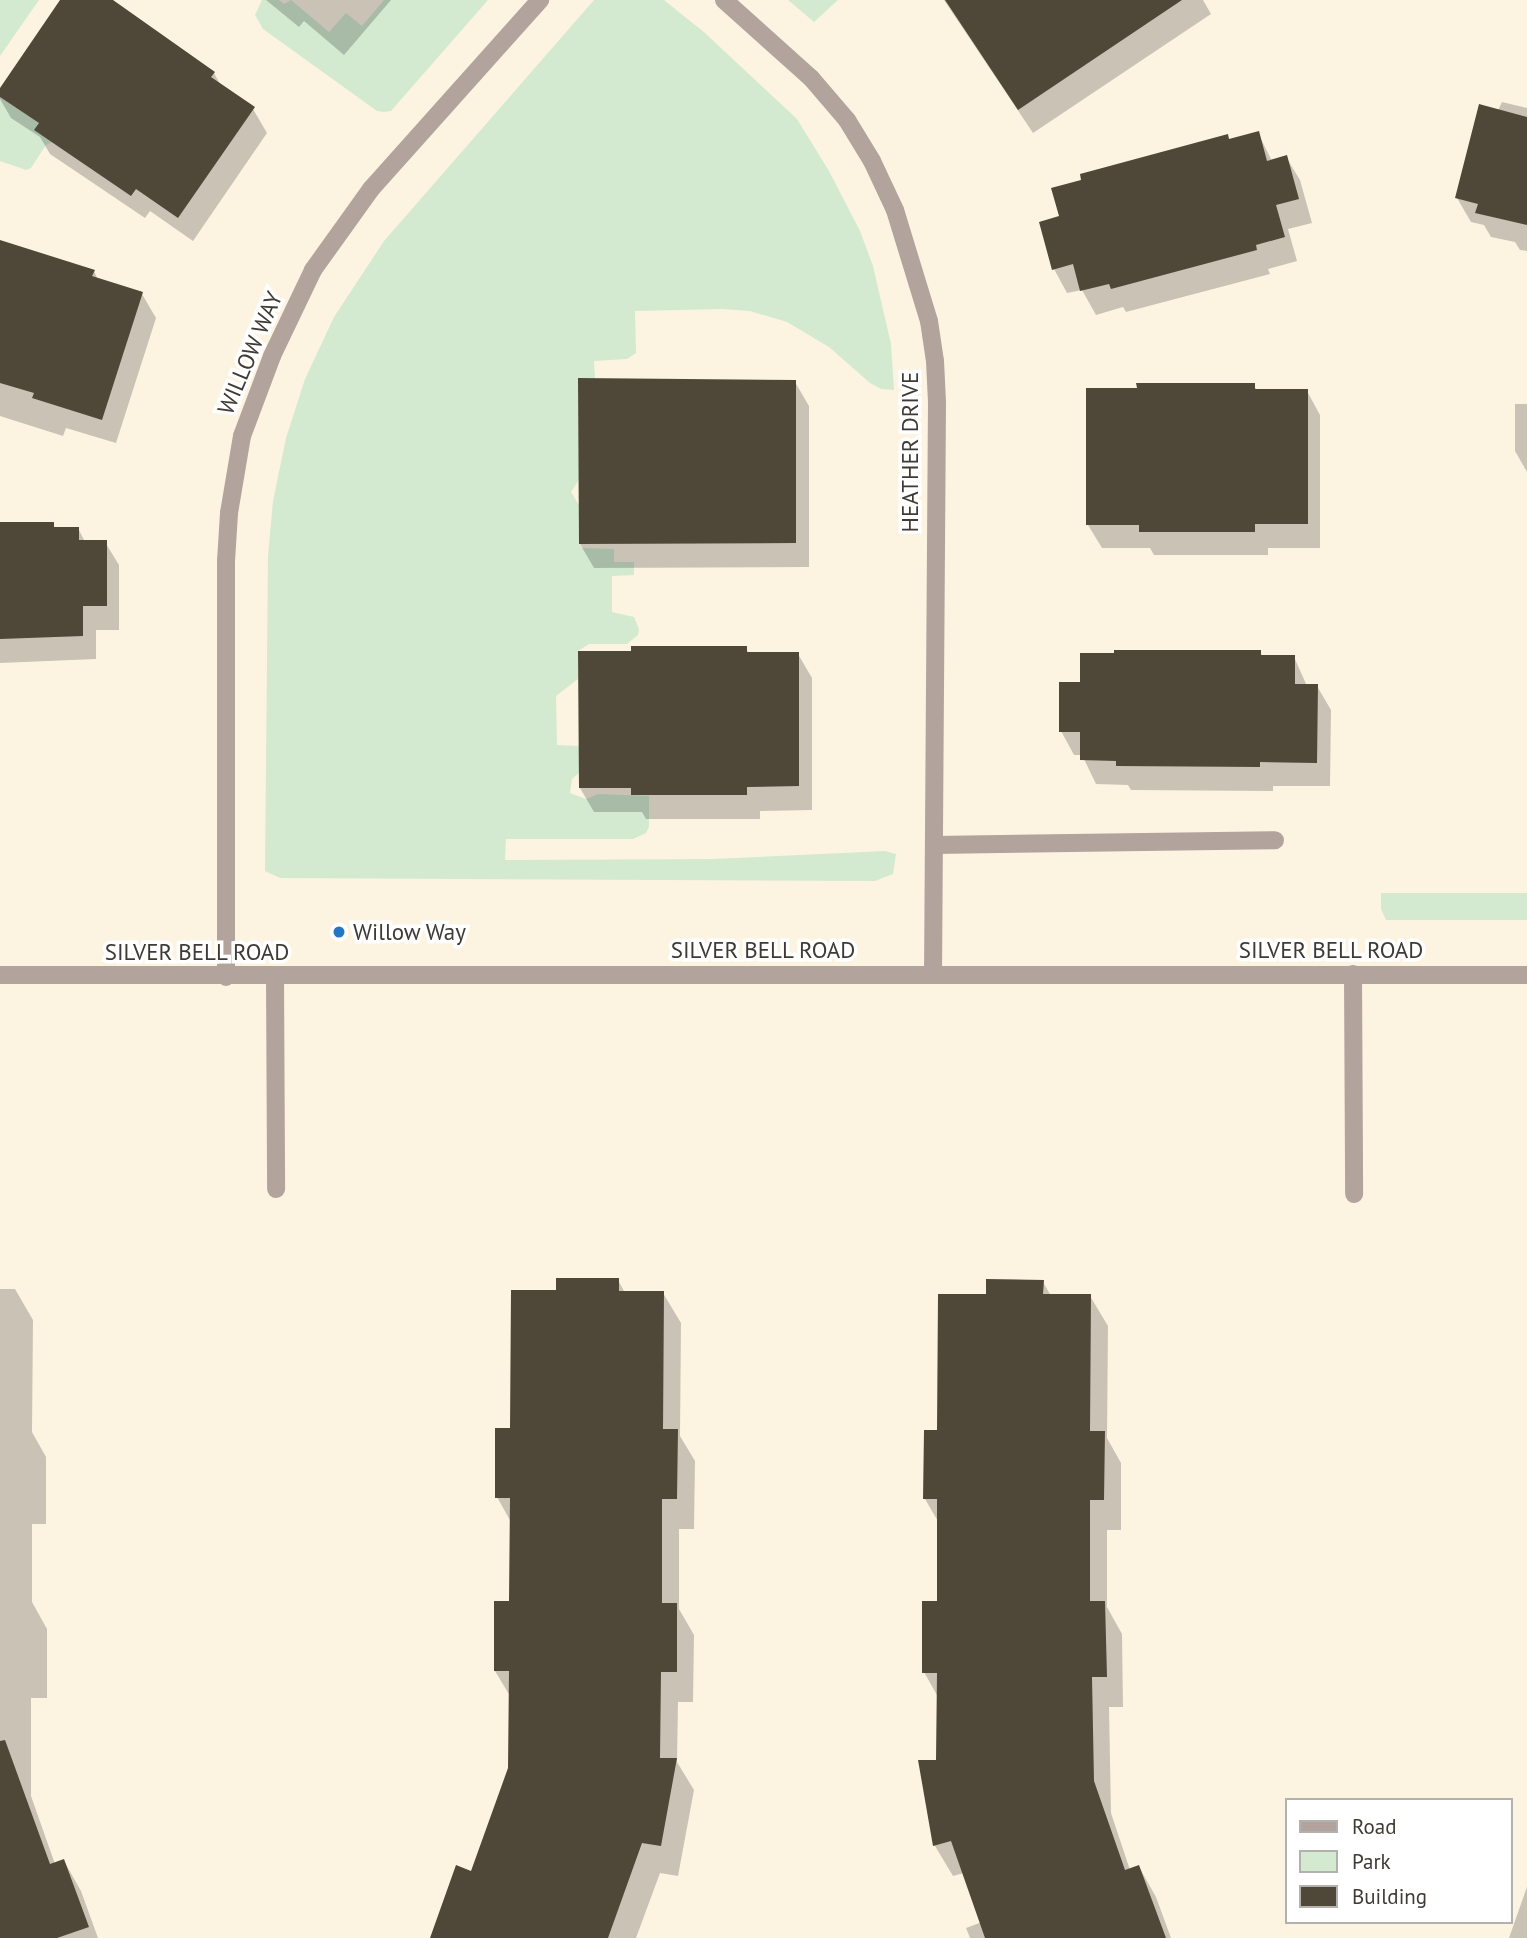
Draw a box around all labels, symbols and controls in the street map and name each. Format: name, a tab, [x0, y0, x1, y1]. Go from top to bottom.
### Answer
street label: WILLOW WAY	[212, 287, 288, 419]
street label: HEATHER DRIVE	[896, 372, 924, 532]
place label: Willow Way	[353, 918, 467, 946]
marker: Willow Way	[331, 924, 347, 940]
street label: SILVER BELL ROAD	[670, 936, 856, 964]
street label: SILVER BELL ROAD	[1238, 936, 1424, 964]
street label: SILVER BELL ROAD	[104, 938, 290, 966]
legend	[1286, 1798, 1513, 1924]
text: Road	[1352, 1813, 1396, 1840]
text: Park	[1352, 1848, 1391, 1875]
text: Building	[1352, 1883, 1427, 1910]

